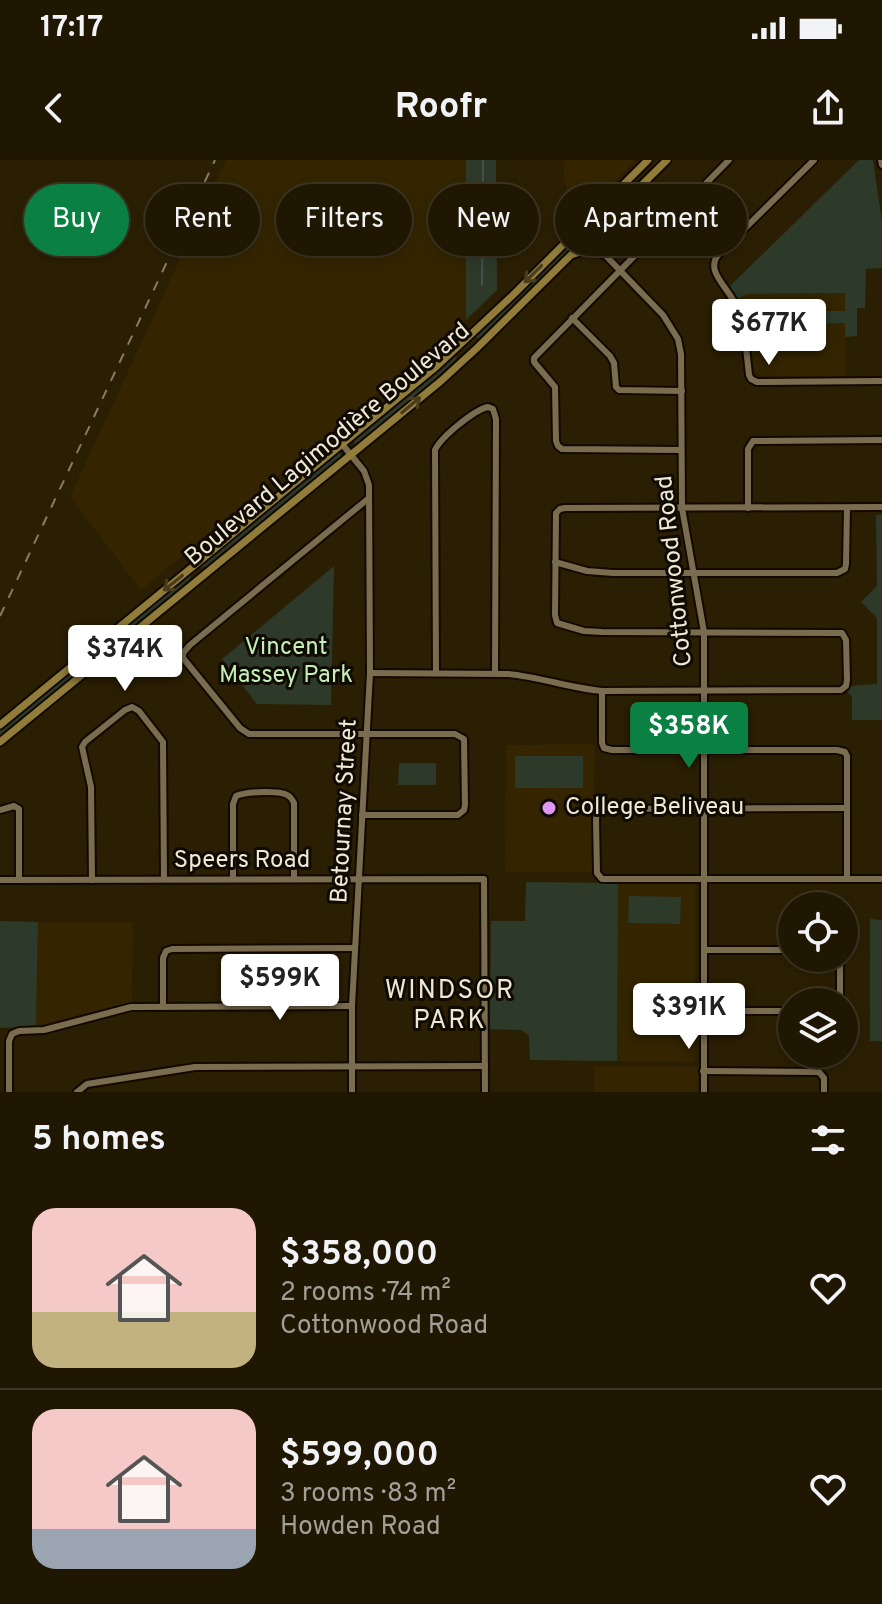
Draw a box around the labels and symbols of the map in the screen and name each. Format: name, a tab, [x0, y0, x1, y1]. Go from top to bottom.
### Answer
one-way arrow	[524, 264, 543, 283]
pin: $677K	[713, 299, 825, 367]
street label: Boulevard Lagimodière Boulevard	[179, 317, 477, 573]
one-way arrow	[400, 396, 421, 414]
street label: Cottonwood Road	[650, 474, 700, 668]
one-way arrow	[163, 574, 184, 592]
pin: $374K	[69, 625, 181, 693]
park label: Vincent Massey Park	[219, 633, 353, 691]
pin: $358K	[633, 702, 745, 770]
street label: Betournay Street	[325, 718, 365, 904]
place label: College Beliveau	[565, 793, 744, 823]
marker: College Beliveau	[540, 799, 558, 817]
street label: Speers Road	[174, 846, 310, 876]
pin: $599K	[224, 954, 336, 1022]
district label: WINDSOR PARK	[385, 975, 515, 1038]
pin: $391K	[633, 983, 745, 1051]

